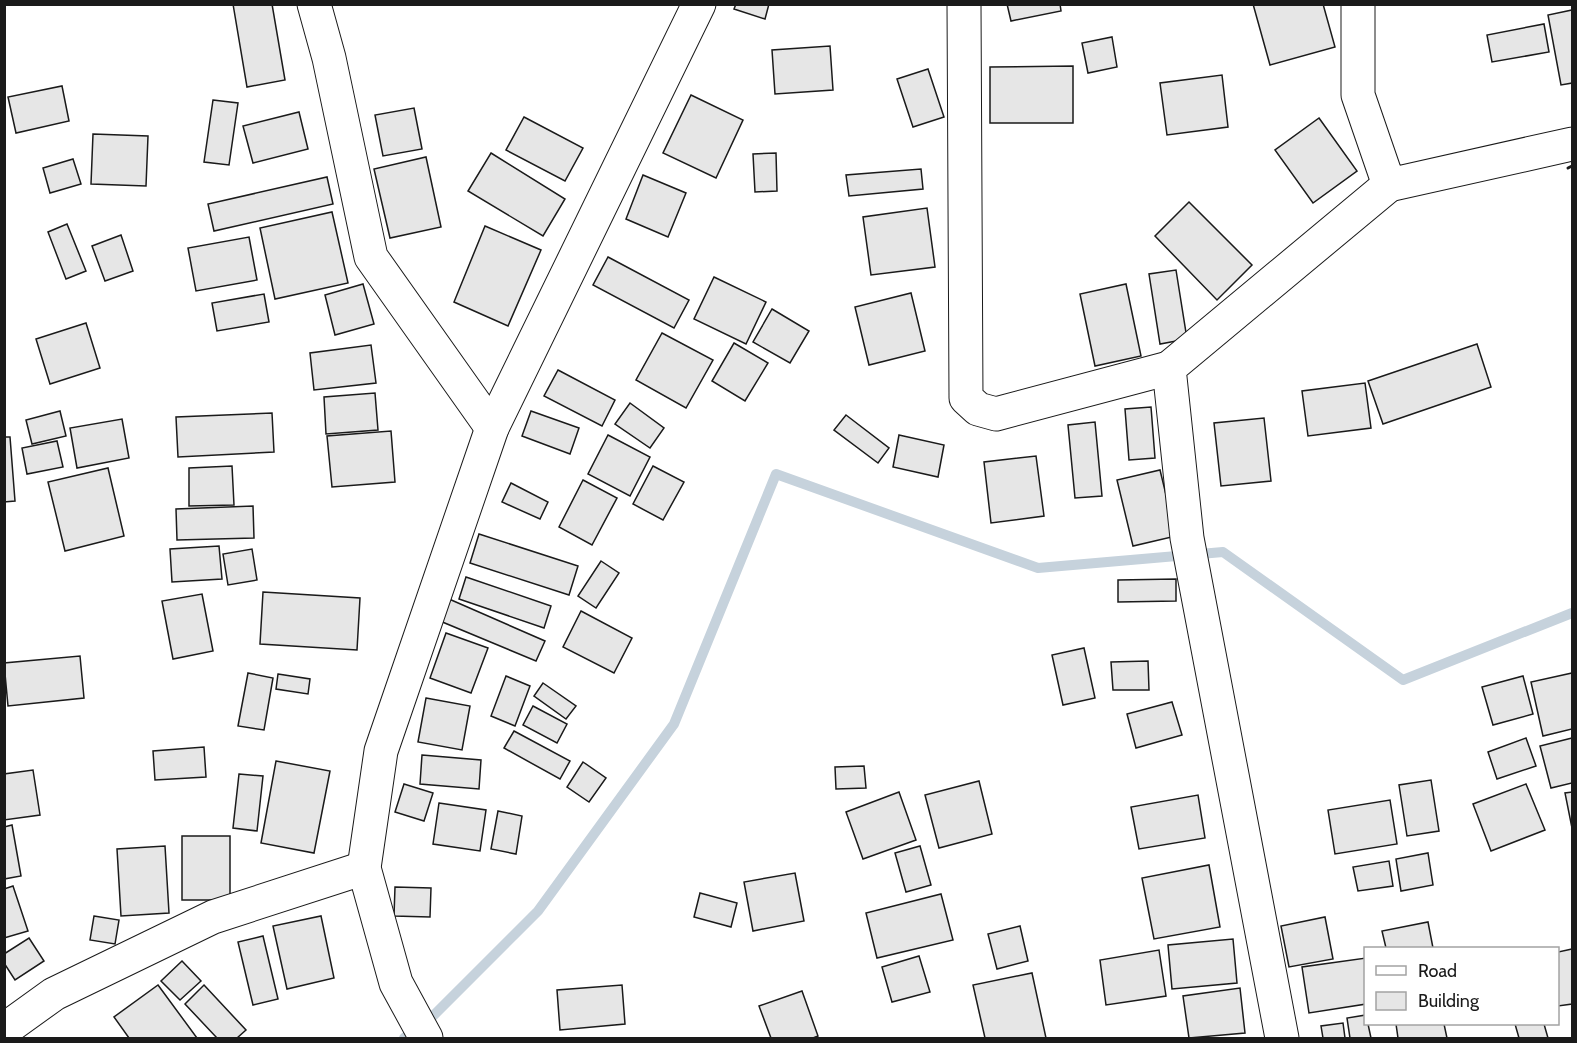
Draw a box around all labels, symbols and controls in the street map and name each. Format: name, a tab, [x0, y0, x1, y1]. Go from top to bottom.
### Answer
legend	[1364, 947, 1559, 1025]
text: Road	[1418, 960, 1457, 982]
text: Building	[1418, 990, 1480, 1012]

